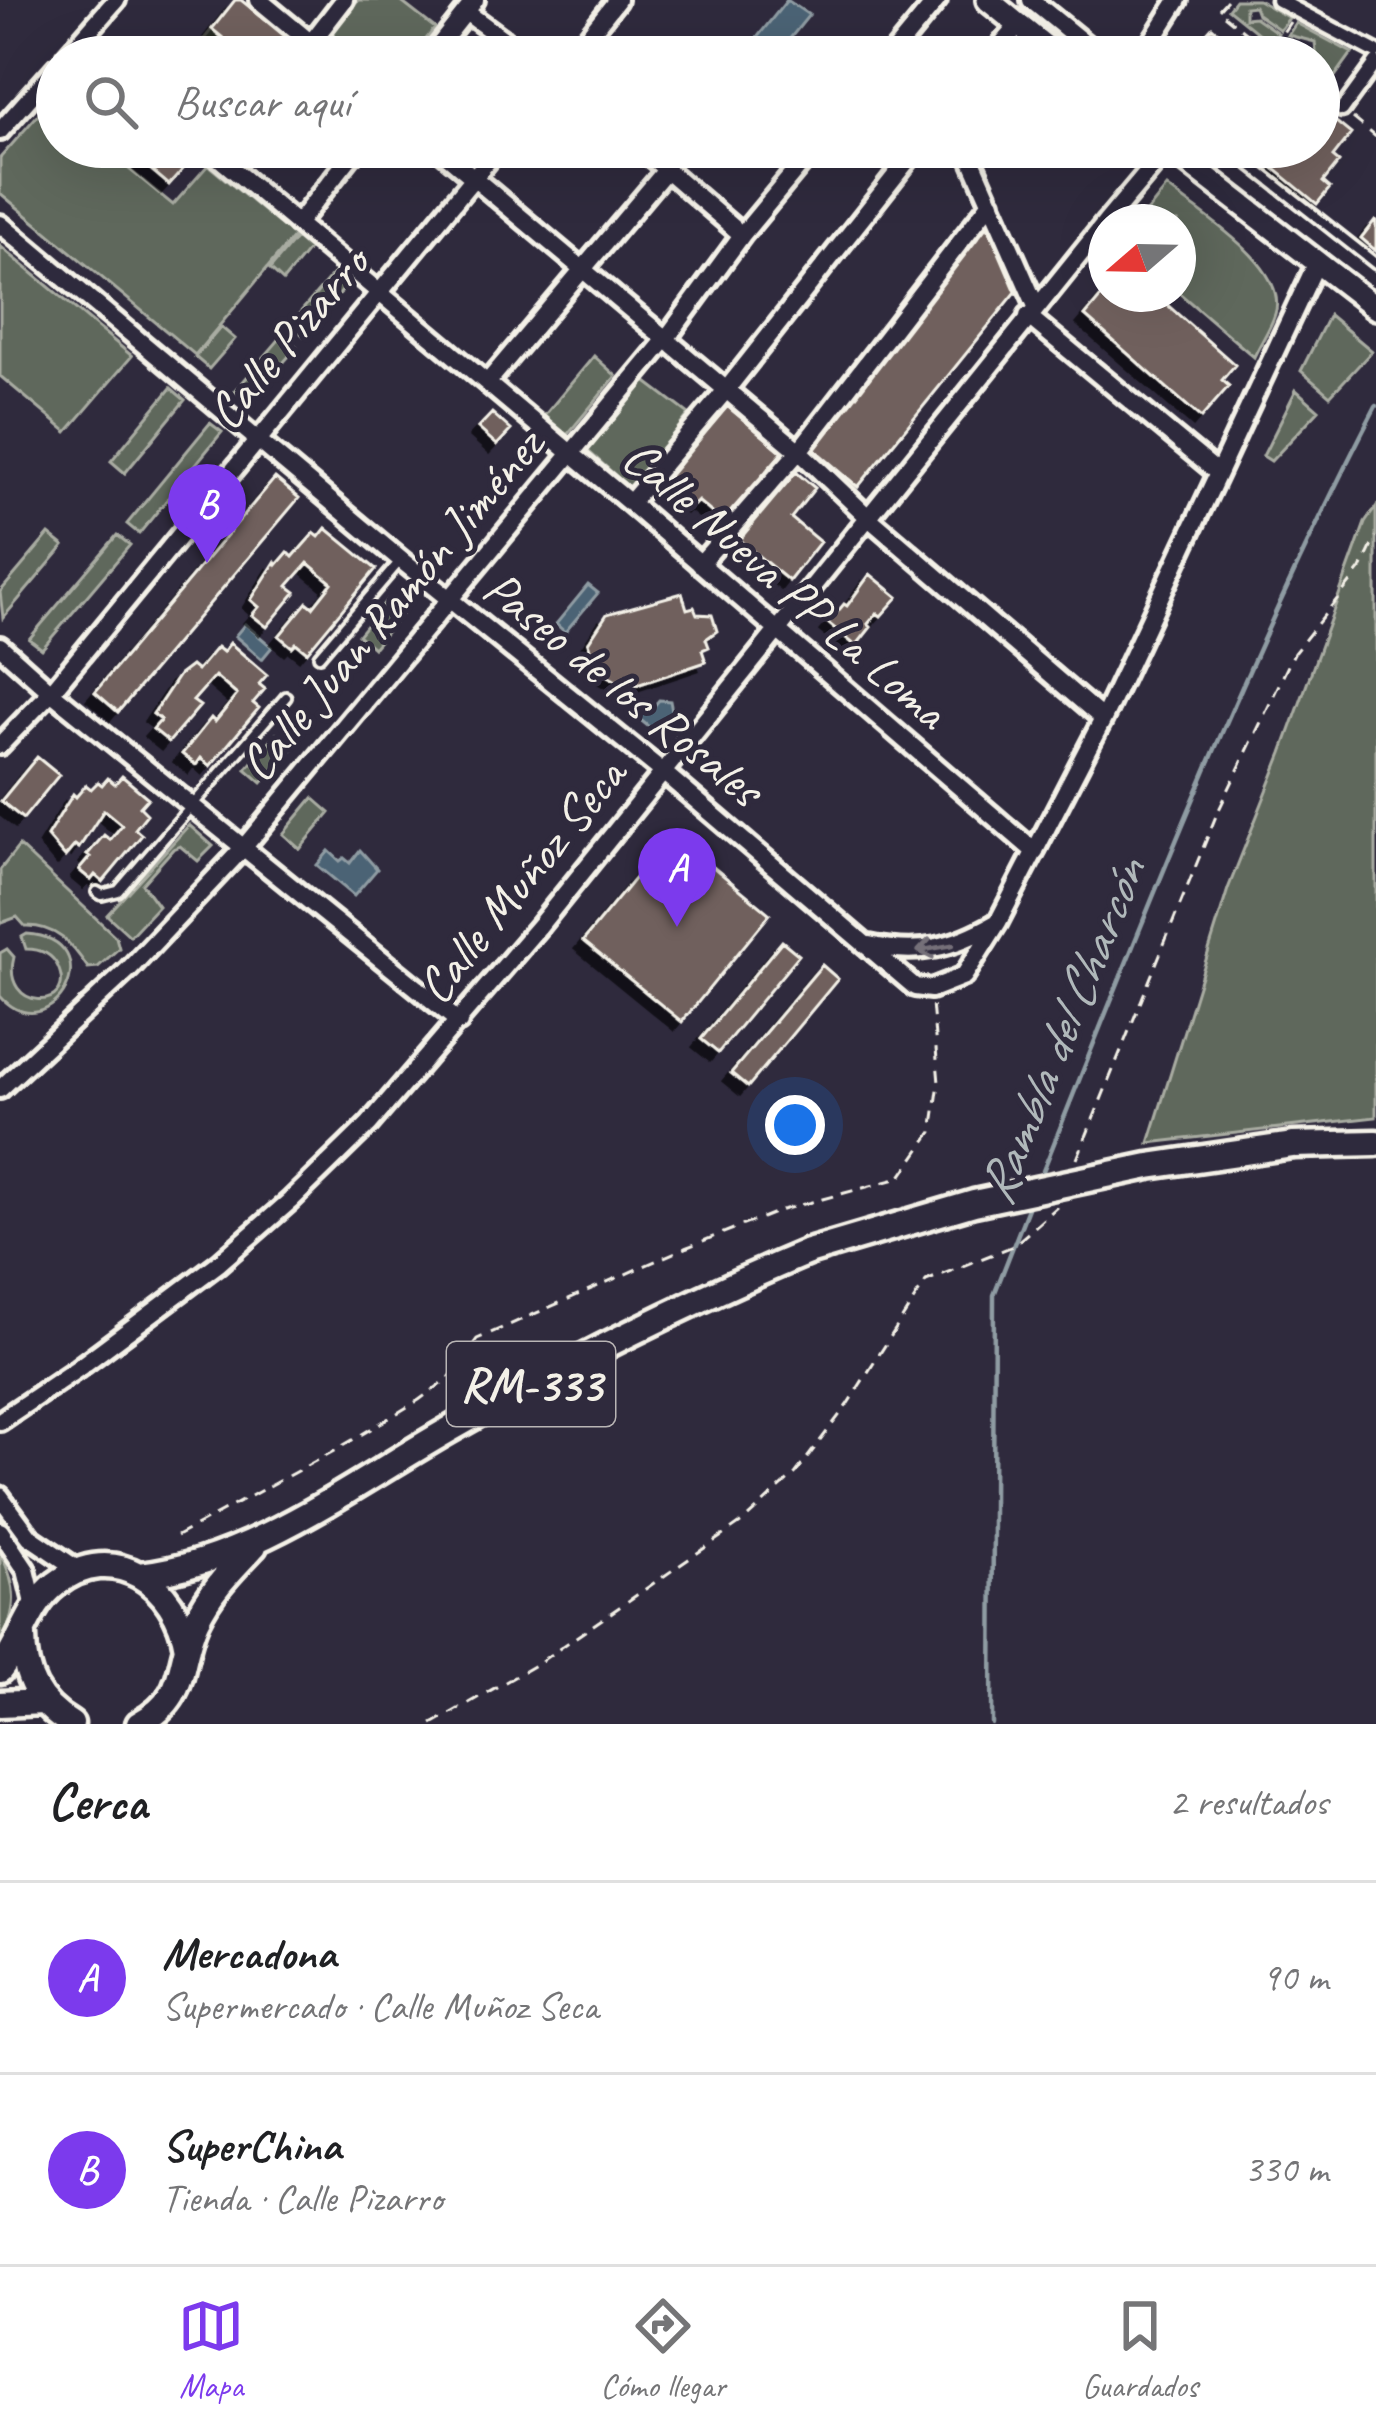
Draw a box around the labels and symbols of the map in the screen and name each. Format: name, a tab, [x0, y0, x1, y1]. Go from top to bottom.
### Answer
north arrow	[1088, 204, 1196, 312]
street label: Calle Pizarro	[193, 229, 386, 442]
street label: Calle Juan Ramón Jiménez	[225, 412, 559, 794]
street label: Calle Nueva PP La Loma	[610, 425, 964, 745]
pin: B	[168, 464, 246, 563]
street label: Paseo de los Rosales	[471, 556, 779, 823]
street label: Calle Muñoz Seca	[402, 742, 642, 1016]
pin: A	[638, 828, 716, 927]
water label: Rambla del Charcón	[961, 846, 1162, 1214]
one-way arrow	[917, 937, 956, 960]
your location	[765, 1095, 825, 1155]
road number: RM-333	[447, 1342, 615, 1426]

